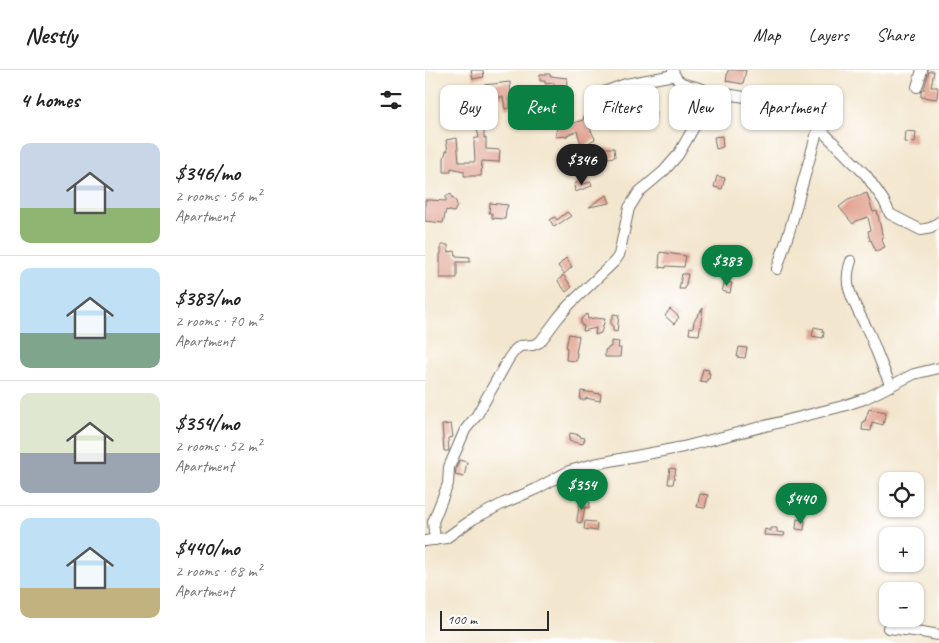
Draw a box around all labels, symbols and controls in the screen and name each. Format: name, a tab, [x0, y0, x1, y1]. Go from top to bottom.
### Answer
text: Nestly	[25, 20, 77, 50]
text: Map	[753, 24, 781, 46]
text: Layers	[809, 24, 848, 46]
text: Share	[876, 24, 914, 46]
chip: Buy	[440, 85, 498, 130]
chip: Rent	[508, 85, 574, 130]
chip: Filters	[584, 85, 659, 130]
chip: New	[669, 85, 731, 130]
chip: Apartment	[741, 85, 843, 130]
icon: filters	[377, 86, 405, 114]
text: 4 homes	[20, 87, 79, 113]
pin: $346	[552, 144, 612, 186]
text: $346	[567, 150, 597, 170]
text: $346/mo	[175, 160, 240, 186]
icon: home	[60, 163, 120, 223]
text: 2 rooms · 56 m²	[175, 186, 261, 206]
text: Apartment	[175, 206, 234, 226]
pin: $383	[697, 244, 757, 287]
text: $383	[713, 251, 741, 271]
text: $383/mo	[175, 285, 240, 311]
icon: home	[60, 288, 120, 348]
text: 2 rooms · 70 m²	[175, 311, 261, 331]
text: Apartment	[175, 331, 234, 351]
text: $354/mo	[175, 410, 239, 436]
icon: home	[60, 413, 120, 473]
text: 2 rooms · 52 m²	[175, 436, 261, 456]
text: Apartment	[175, 456, 234, 476]
pin: $354	[552, 468, 612, 511]
map controls	[879, 472, 924, 627]
button: locate	[879, 472, 924, 517]
text: $354	[568, 475, 596, 495]
pin: $440	[771, 482, 831, 525]
text: $440	[787, 489, 815, 509]
button: +	[879, 527, 924, 572]
text: $440/mo	[175, 535, 240, 561]
icon: home	[60, 538, 120, 598]
text: 2 rooms · 68 m²	[175, 561, 261, 581]
text: Apartment	[175, 581, 234, 601]
button: −	[879, 582, 924, 627]
scale bar	[440, 608, 549, 631]
text: 100 m	[447, 611, 477, 628]

